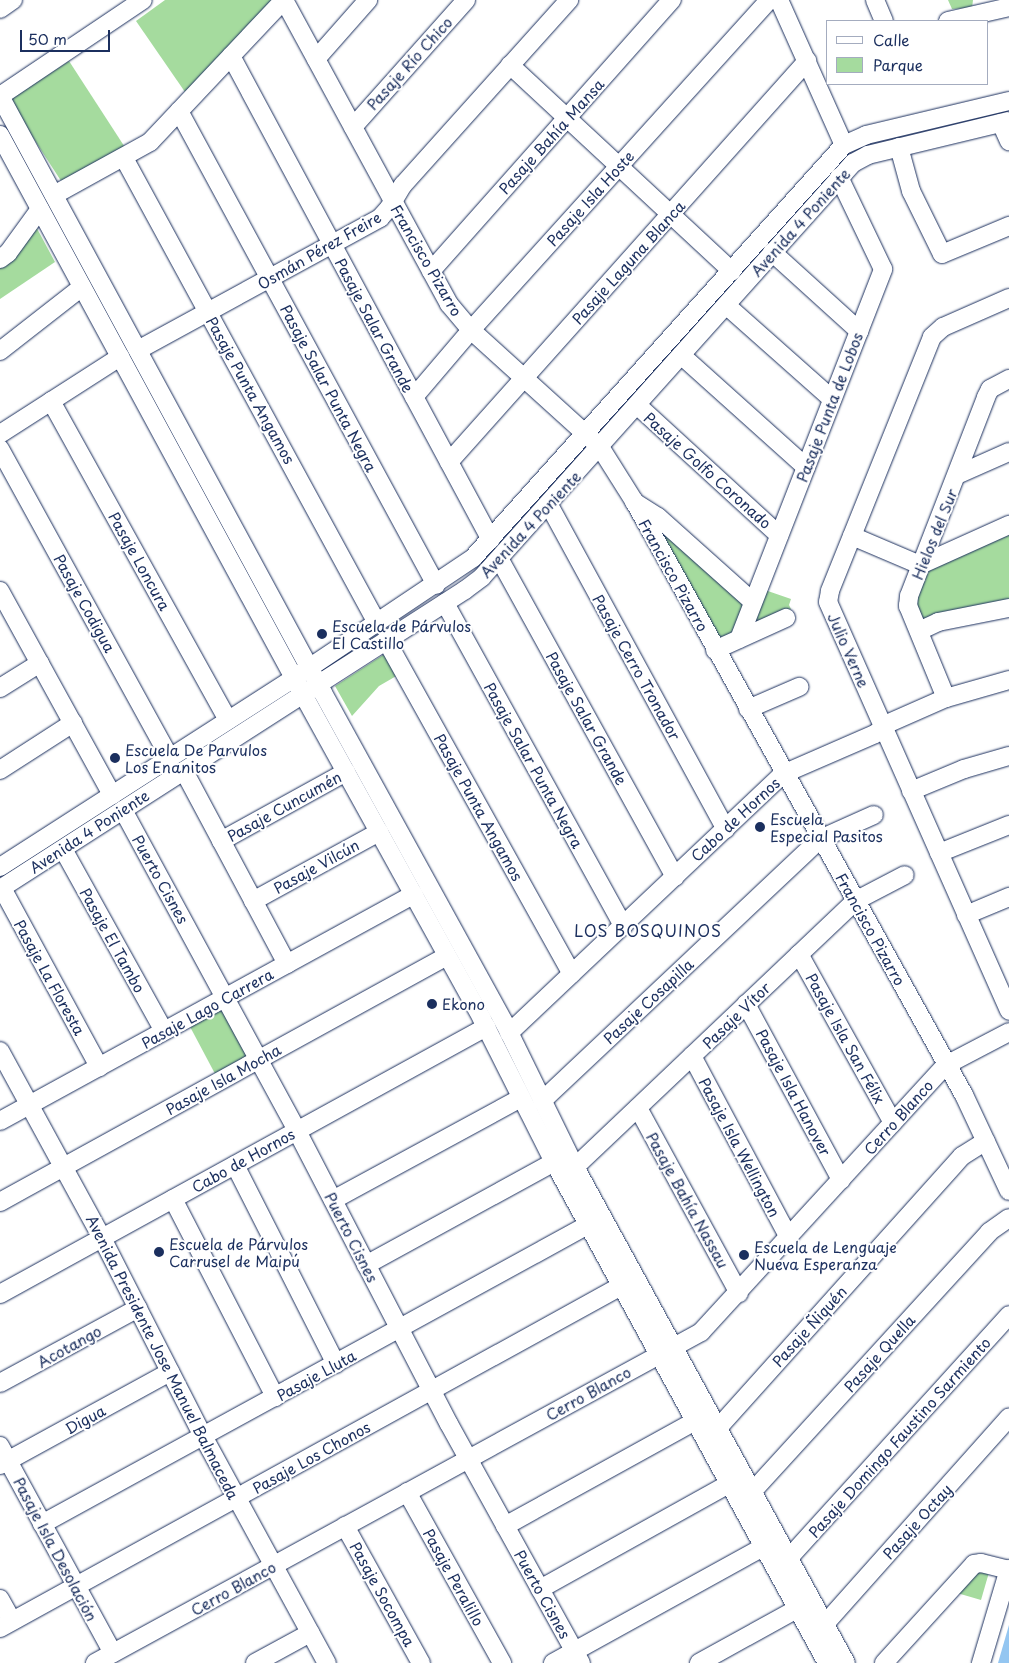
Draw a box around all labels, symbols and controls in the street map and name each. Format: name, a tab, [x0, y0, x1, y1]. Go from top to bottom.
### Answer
street label: Pasaje Río Chico	[362, 12, 456, 114]
scale bar	[22, 20, 112, 52]
legend	[826, 20, 989, 85]
text: 50 m	[28, 27, 67, 50]
text: Calle	[873, 28, 910, 51]
text: Parque	[873, 53, 923, 76]
street label: Pasaje Bahía Mansa	[495, 75, 607, 197]
street label: Pasaje Isla Hoste	[543, 147, 637, 249]
street label: Avenida 4 Poniente	[747, 165, 853, 279]
street label: Pasaje Laguna Blanca	[568, 197, 688, 327]
street label: Francisco Pizarro	[388, 201, 466, 319]
street label: Osmán Pérez Freire	[254, 207, 384, 293]
street label: Pasaje Salar Grande	[332, 255, 418, 395]
street label: Pasaje Salar Punta Negra	[277, 301, 381, 475]
street label: Pasaje Punta Angamos	[203, 313, 299, 467]
street label: Pasaje Punta de Lobos	[792, 329, 866, 485]
street label: Pasaje Golfo Coronado	[640, 408, 776, 532]
street label: Avenida 4 Poniente	[476, 467, 584, 581]
street label: Hielos del Sur	[907, 485, 961, 583]
street label: Pasaje Loncura	[106, 509, 174, 613]
street label: Francisco Pizarro	[636, 516, 712, 634]
street label: Pasaje Codigua	[50, 551, 120, 655]
street label: Pasaje Cerro Tronador	[589, 591, 685, 743]
street label: Julio Verne	[824, 609, 874, 691]
place label: Escuela de Párvulos El Castillo	[332, 616, 471, 651]
marker: Escuela de Párvulos El Castillo	[316, 628, 328, 640]
street label: Pasaje Salar Grande	[543, 649, 631, 787]
street label: Pasaje Salar Punta Negra	[481, 679, 587, 851]
street label: Pasaje Punta Angamos	[431, 730, 527, 884]
place label: Escuela De Parvulos Los Enanitos	[125, 740, 268, 775]
marker: Escuela De Parvulos Los Enanitos	[109, 752, 121, 764]
street label: Pasaje Cuncumén	[224, 767, 344, 845]
street label: Cabo de Hornos	[687, 774, 783, 864]
street label: Avenida 4 Poniente	[26, 786, 152, 876]
place label: Escuela Especial Pasitos	[770, 809, 884, 844]
marker: Escuela Especial Pasitos	[754, 821, 766, 833]
street label: Puerto Cisnes	[129, 831, 193, 927]
street label: Pasaje Vilcún	[270, 835, 362, 897]
street label: Francisco Pizarro	[833, 870, 909, 988]
street label: Pasaje El Tambo	[77, 884, 149, 996]
street label: Pasaje La Floresta	[10, 915, 90, 1039]
district label: LOS BOSQUINOS	[573, 920, 723, 940]
street label: Pasaje Cosapilla	[599, 955, 697, 1047]
street label: Pasaje Lago Carrera	[138, 964, 276, 1052]
street label: Pasaje Isla San Félix	[803, 970, 889, 1106]
street label: Pasaje Vítor	[698, 978, 774, 1052]
place label: Ekono	[442, 995, 485, 1013]
marker: Ekono	[426, 998, 438, 1010]
street label: Pasaje Isla Hanover	[753, 1025, 835, 1159]
street label: Pasaje Isla Mocha	[163, 1040, 283, 1118]
street label: Pasaje Isla Wellington	[696, 1074, 784, 1220]
street label: Cerro Blanco	[859, 1076, 937, 1158]
street label: Cabo de Hornos	[189, 1124, 297, 1196]
street label: Pasaje Bahía Nassau	[643, 1129, 733, 1271]
street label: Puerto Cisnes	[321, 1189, 383, 1285]
street label: Avenida Presidente Jose Manuel Balmaceda	[83, 1212, 243, 1502]
place label: Escuela de Párvulos Carrusel de Maipú	[169, 1234, 308, 1269]
place label: Escuela de Lenguaje Nueva Esperanza	[754, 1237, 899, 1272]
marker: Escuela de Párvulos Carrusel de Maipú	[153, 1246, 165, 1258]
marker: Escuela de Lenguaje Nueva Esperanza	[738, 1249, 750, 1261]
street label: Pasaje Ñiquén	[768, 1282, 850, 1370]
street label: Pasaje Quella	[840, 1311, 918, 1395]
street label: Acotango	[34, 1321, 104, 1371]
street label: Pasaje Domingo Faustino Sarmiento	[805, 1334, 993, 1540]
street label: Pasaje Lluta	[273, 1346, 359, 1404]
street label: Cerro Blanco	[542, 1362, 634, 1424]
street label: Digua	[62, 1401, 108, 1437]
street label: Pasaje Los Chonos	[249, 1417, 373, 1497]
street label: Pasaje Isla Desolación	[11, 1475, 101, 1623]
street label: Pasaje Octay	[879, 1480, 955, 1562]
street label: Pasaje Peralillo	[420, 1525, 488, 1629]
street label: Pasaje Socompa	[347, 1539, 419, 1649]
street label: Puerto Cisnes	[511, 1546, 575, 1642]
street label: Cerro Blanco	[187, 1557, 279, 1619]

